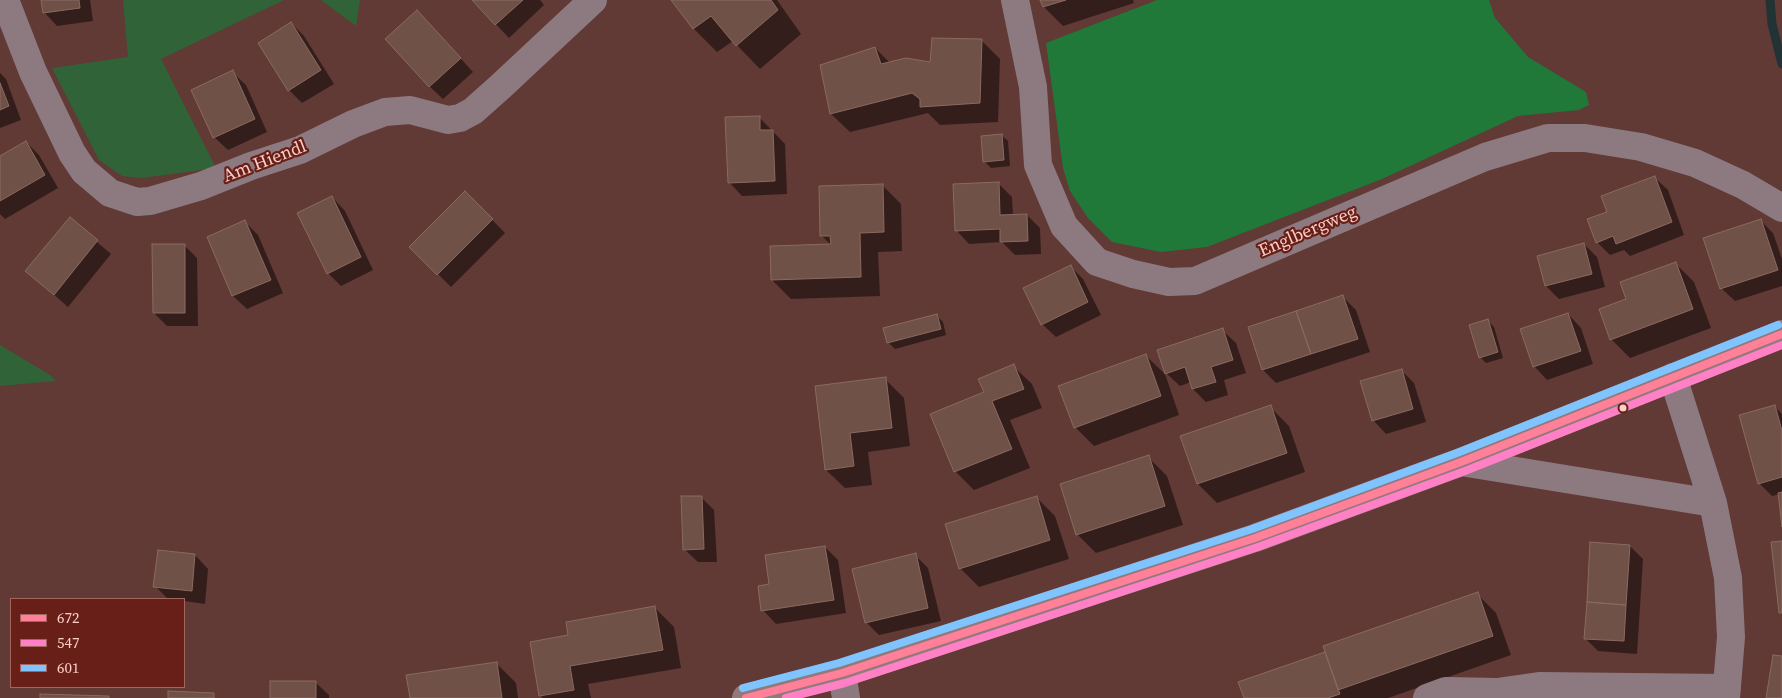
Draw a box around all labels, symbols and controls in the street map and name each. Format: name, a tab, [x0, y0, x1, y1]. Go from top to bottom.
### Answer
street label: Am Hiendl	[220, 136, 310, 188]
street label: Englbergweg	[1256, 202, 1360, 262]
unlabelled marker	[1618, 403, 1628, 413]
legend	[10, 598, 185, 688]
text: 672	[57, 607, 80, 628]
text: 547	[57, 632, 80, 653]
text: 601	[57, 657, 80, 678]

